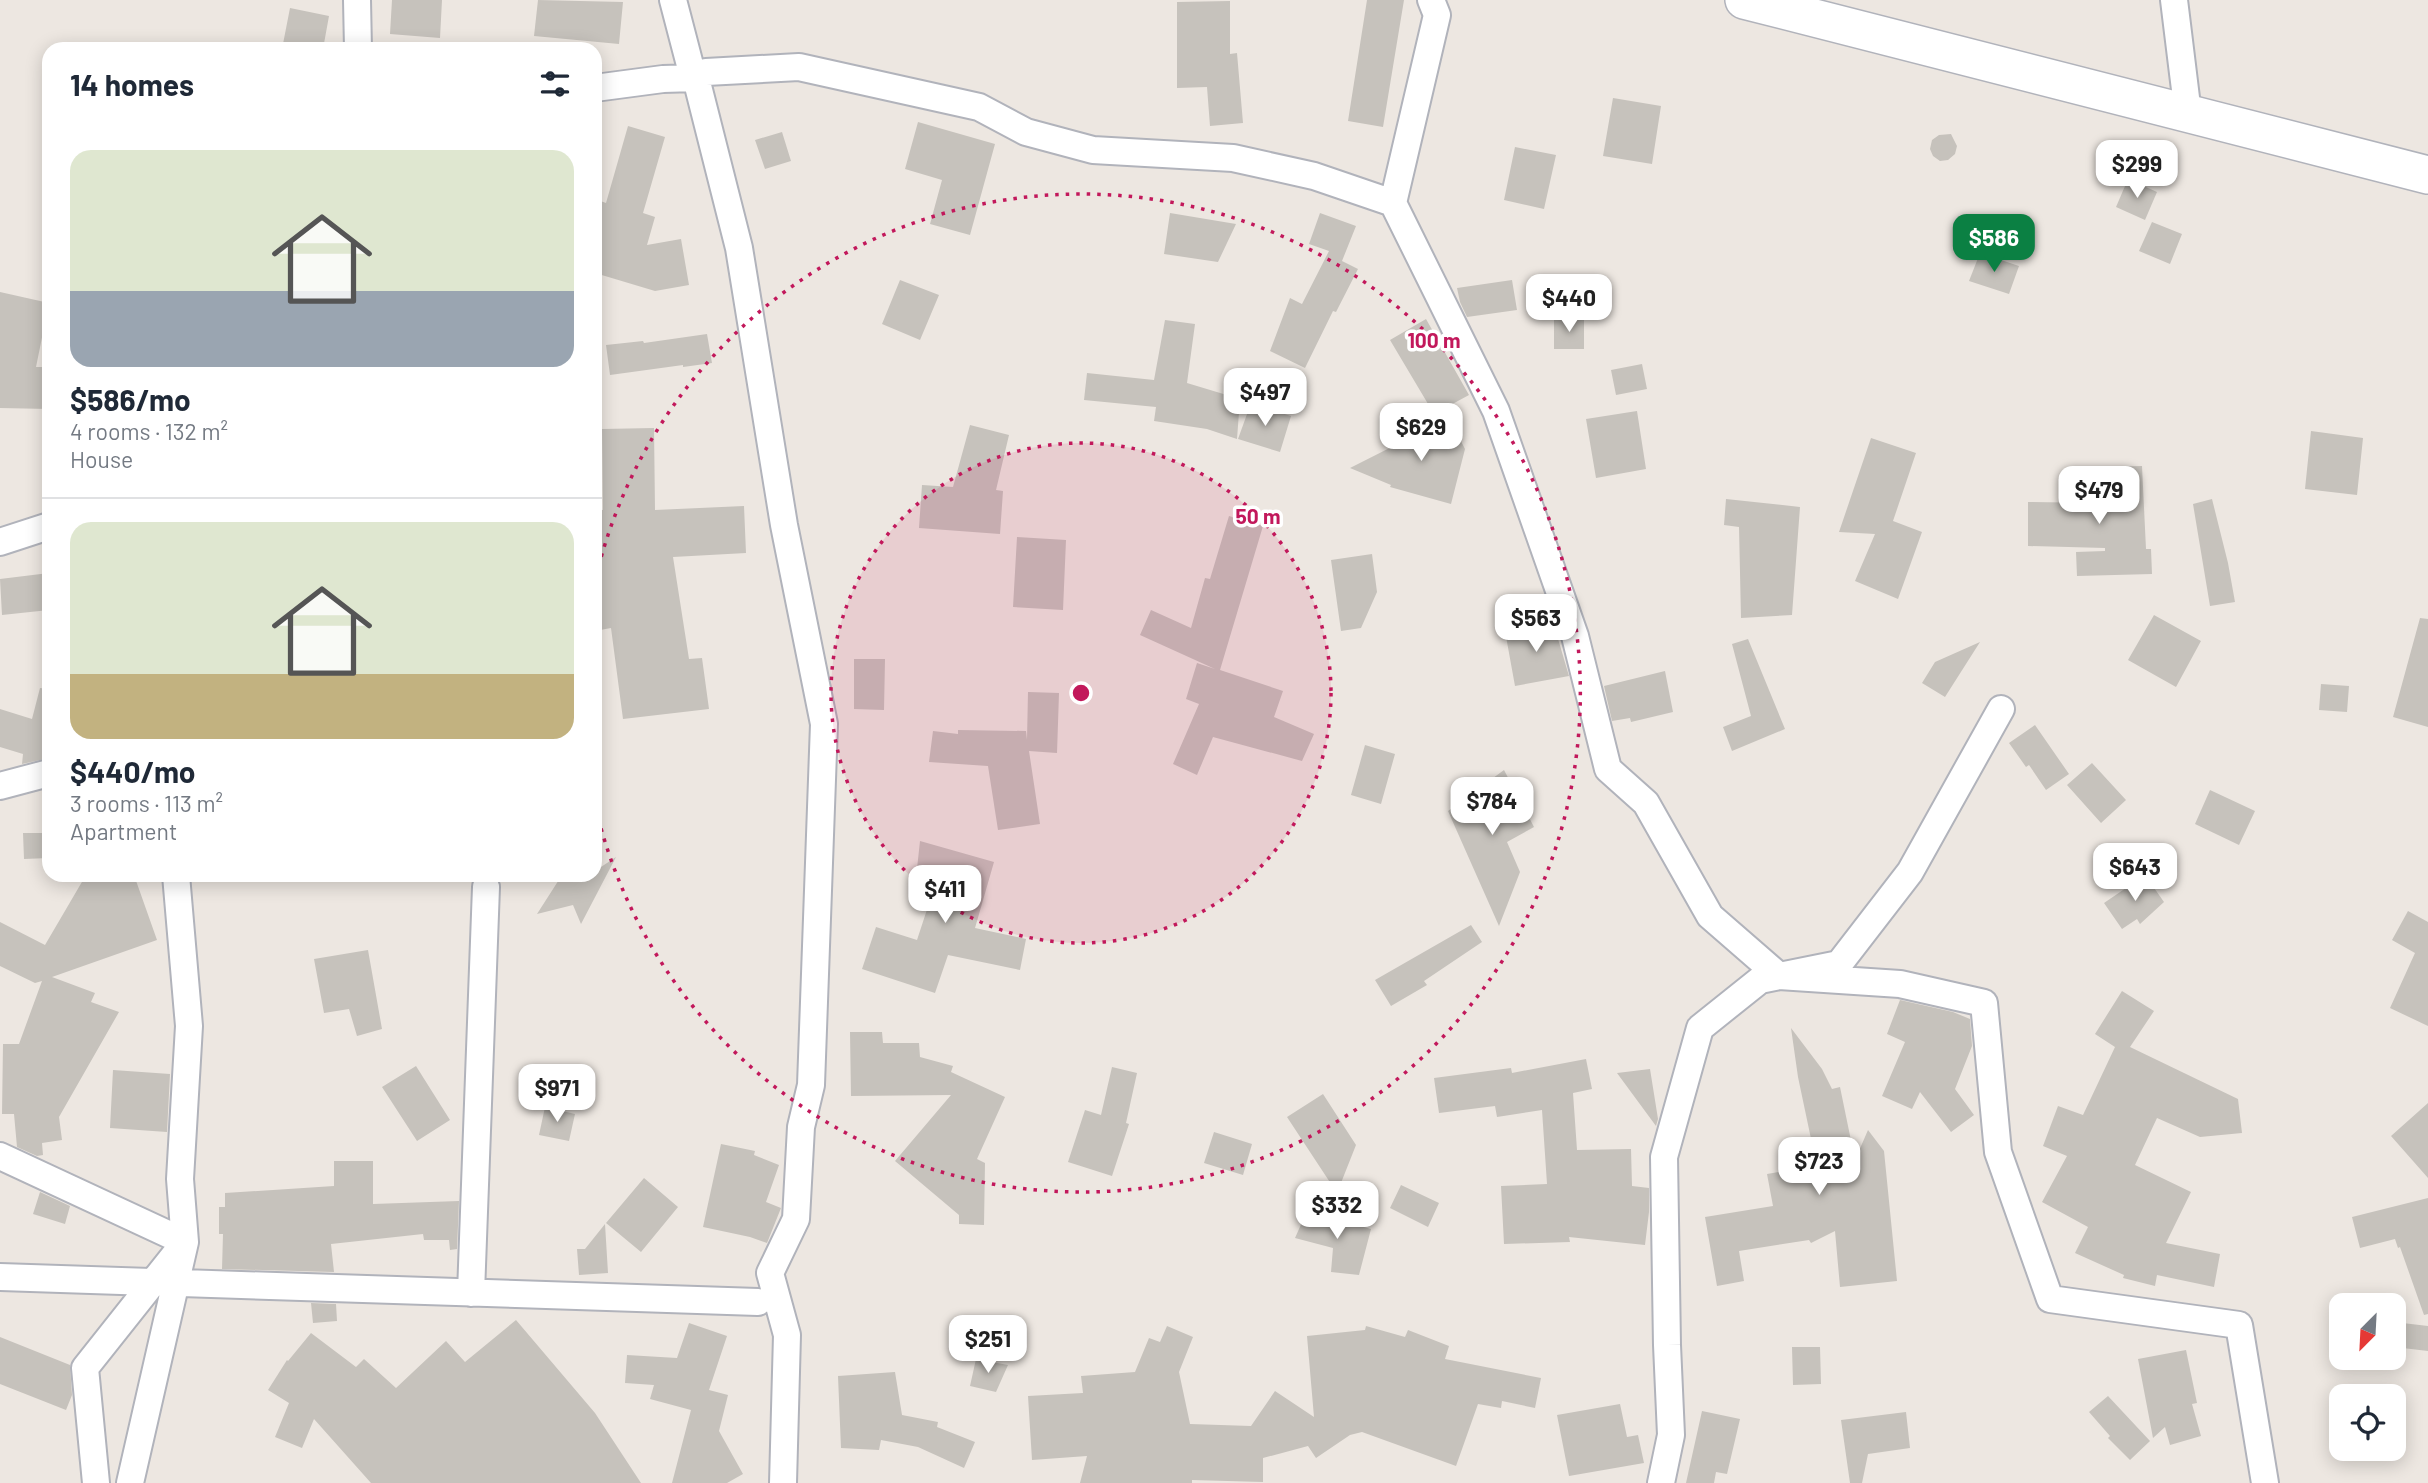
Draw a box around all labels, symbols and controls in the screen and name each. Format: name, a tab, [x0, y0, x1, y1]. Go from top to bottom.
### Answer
icon: filters	[536, 65, 574, 103]
text: 14 homes	[70, 66, 194, 102]
pin: $299	[2096, 140, 2178, 200]
text: $299	[2112, 149, 2162, 177]
icon: home	[259, 196, 385, 322]
pin: $586	[1953, 215, 2035, 274]
text: $586	[1969, 223, 2019, 251]
pin: $440	[1528, 274, 1610, 334]
text: $440	[1542, 283, 1596, 311]
text: 100 m	[1407, 327, 1461, 352]
pin: $497	[1224, 368, 1306, 428]
text: $497	[1240, 377, 1290, 405]
text: $586/mo	[70, 381, 191, 417]
pin: $629	[1380, 404, 1462, 463]
text: $629	[1396, 412, 1446, 440]
text: 4 rooms · 132 m²	[70, 417, 228, 445]
text: House	[70, 445, 133, 473]
pin: $479	[2058, 466, 2140, 526]
text: $479	[2074, 475, 2124, 503]
text: 50 m	[1235, 503, 1281, 528]
icon: home	[259, 568, 385, 694]
pin: $563	[1495, 594, 1577, 654]
text: $563	[1511, 603, 1561, 631]
centre of rings	[1069, 681, 1093, 705]
text: $440/mo	[70, 753, 196, 789]
pin: $784	[1451, 778, 1533, 837]
text: $784	[1467, 786, 1517, 814]
text: 3 rooms · 113 m²	[70, 789, 223, 817]
text: Apartment	[70, 817, 177, 845]
pin: $643	[2094, 844, 2176, 903]
text: $643	[2109, 852, 2161, 880]
pin: $411	[904, 866, 986, 925]
text: $411	[924, 874, 966, 902]
pin: $971	[516, 1064, 598, 1124]
text: $971	[534, 1073, 580, 1101]
pin: $723	[1778, 1138, 1860, 1197]
text: $723	[1794, 1146, 1844, 1174]
pin: $332	[1296, 1182, 1378, 1241]
text: $332	[1312, 1190, 1362, 1218]
north arrow	[2329, 1293, 2406, 1370]
map controls	[2329, 1293, 2406, 1461]
pin: $251	[947, 1316, 1029, 1375]
text: $251	[965, 1324, 1011, 1352]
button: locate	[2329, 1384, 2406, 1461]

